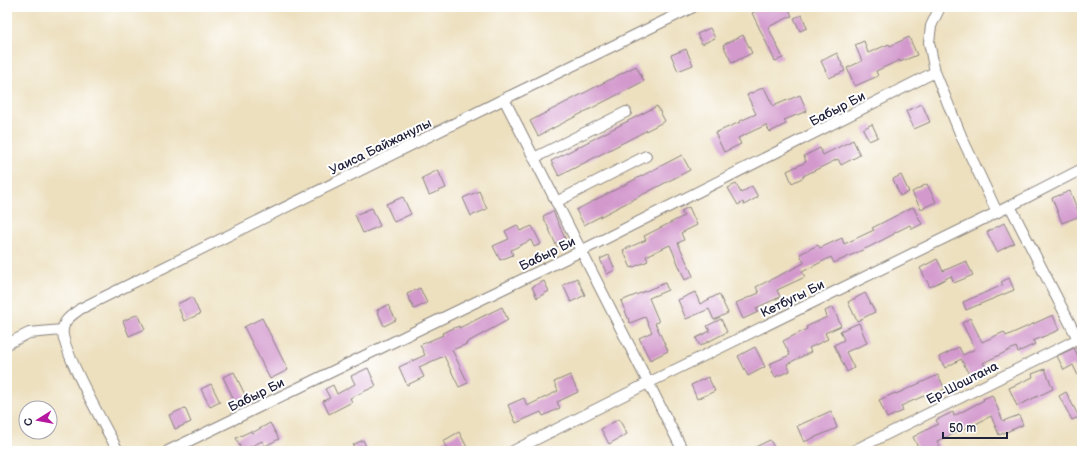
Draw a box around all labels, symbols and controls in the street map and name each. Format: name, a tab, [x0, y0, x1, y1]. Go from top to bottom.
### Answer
street label: Бабыр Би	[807, 88, 868, 130]
street label: Уаиса Байжанулы	[327, 115, 434, 179]
street label: Бабыр Би	[517, 233, 578, 274]
street label: Кетбугы Би	[758, 277, 827, 321]
street label: Ер-Шоштана	[924, 358, 1001, 408]
street label: Бабыр Би	[226, 374, 287, 415]
north arrow	[18, 400, 58, 440]
scale bar	[943, 414, 1007, 440]
text: С	[21, 416, 36, 427]
text: 50 m	[949, 421, 976, 436]

